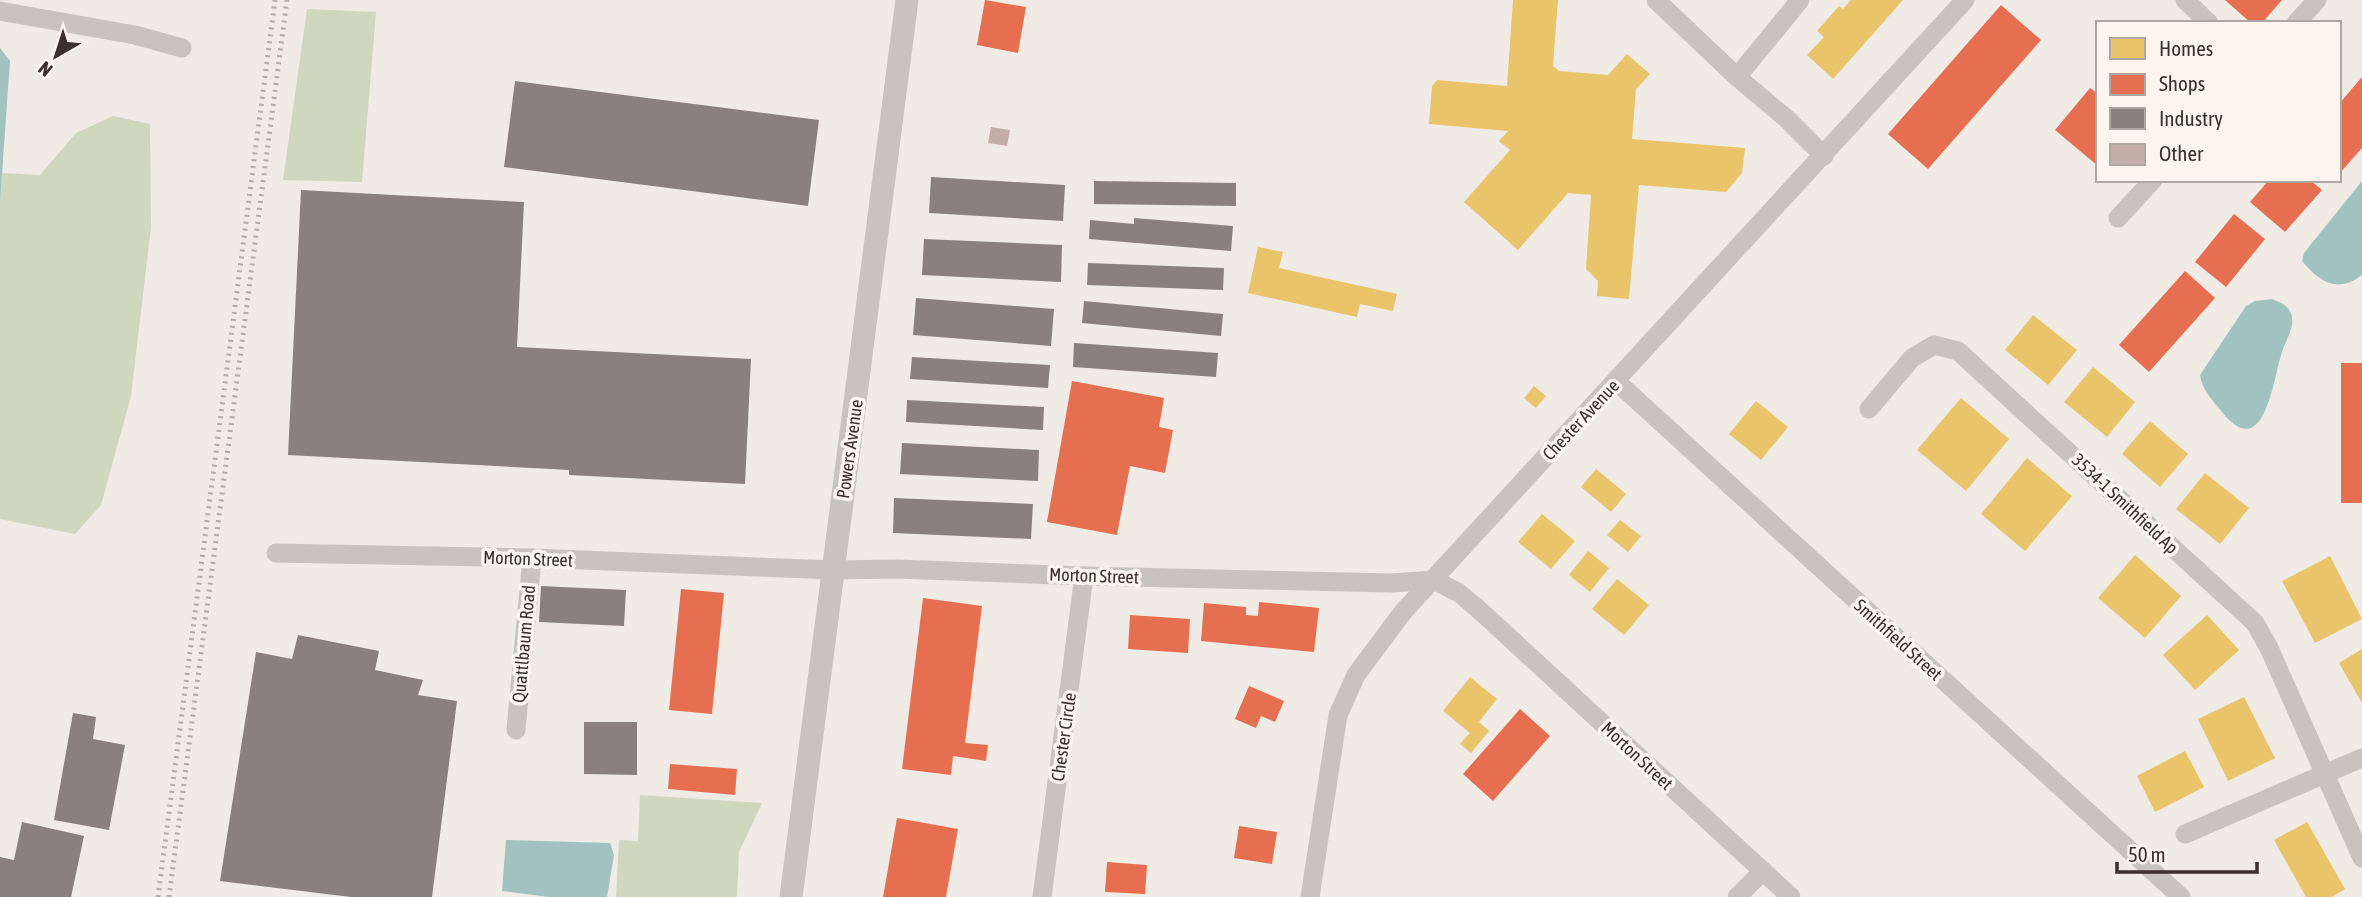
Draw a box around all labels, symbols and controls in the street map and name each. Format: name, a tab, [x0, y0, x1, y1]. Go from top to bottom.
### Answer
north arrow	[21, 21, 91, 91]
legend	[2096, 21, 2341, 182]
text: Homes	[2159, 36, 2213, 60]
text: N	[34, 57, 57, 81]
text: Shops	[2159, 71, 2205, 95]
text: Industry	[2159, 106, 2223, 130]
text: Other	[2159, 141, 2204, 165]
street label: Chester Avenue	[1538, 375, 1623, 464]
street label: Powers Avenue	[832, 398, 867, 500]
street label: 3534-1 Smithfield Ap	[2068, 449, 2183, 558]
street label: Morton Street	[483, 546, 573, 571]
street label: Morton Street	[1049, 563, 1139, 588]
street label: Quattlbaum Road	[508, 584, 539, 704]
street label: Smithfield Street	[1850, 595, 1947, 685]
street label: Chester Circle	[1047, 691, 1080, 783]
street label: Morton Street	[1597, 717, 1677, 794]
scale bar	[2117, 830, 2257, 874]
text: 50 m	[2128, 842, 2166, 866]

